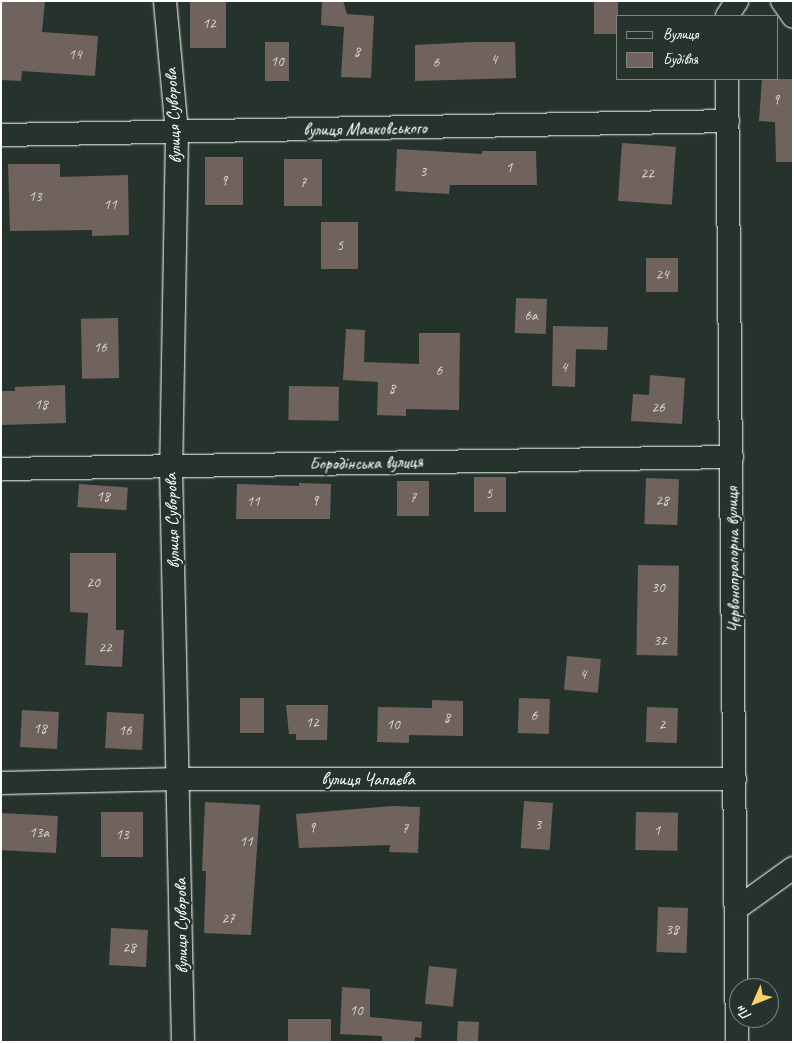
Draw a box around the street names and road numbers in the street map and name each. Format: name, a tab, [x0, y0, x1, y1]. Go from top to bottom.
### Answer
street label: вулиця Суворова	[160, 68, 186, 164]
street label: вулиця Маяковського	[303, 117, 427, 141]
street label: Бородінська вулиця	[309, 451, 423, 475]
street label: вулиця Суворова	[160, 473, 184, 569]
street label: Червонопрапорна вулиця	[721, 487, 745, 633]
street label: вулиця Чапаєва	[321, 768, 415, 790]
street label: вулиця Суворова	[169, 878, 193, 974]

